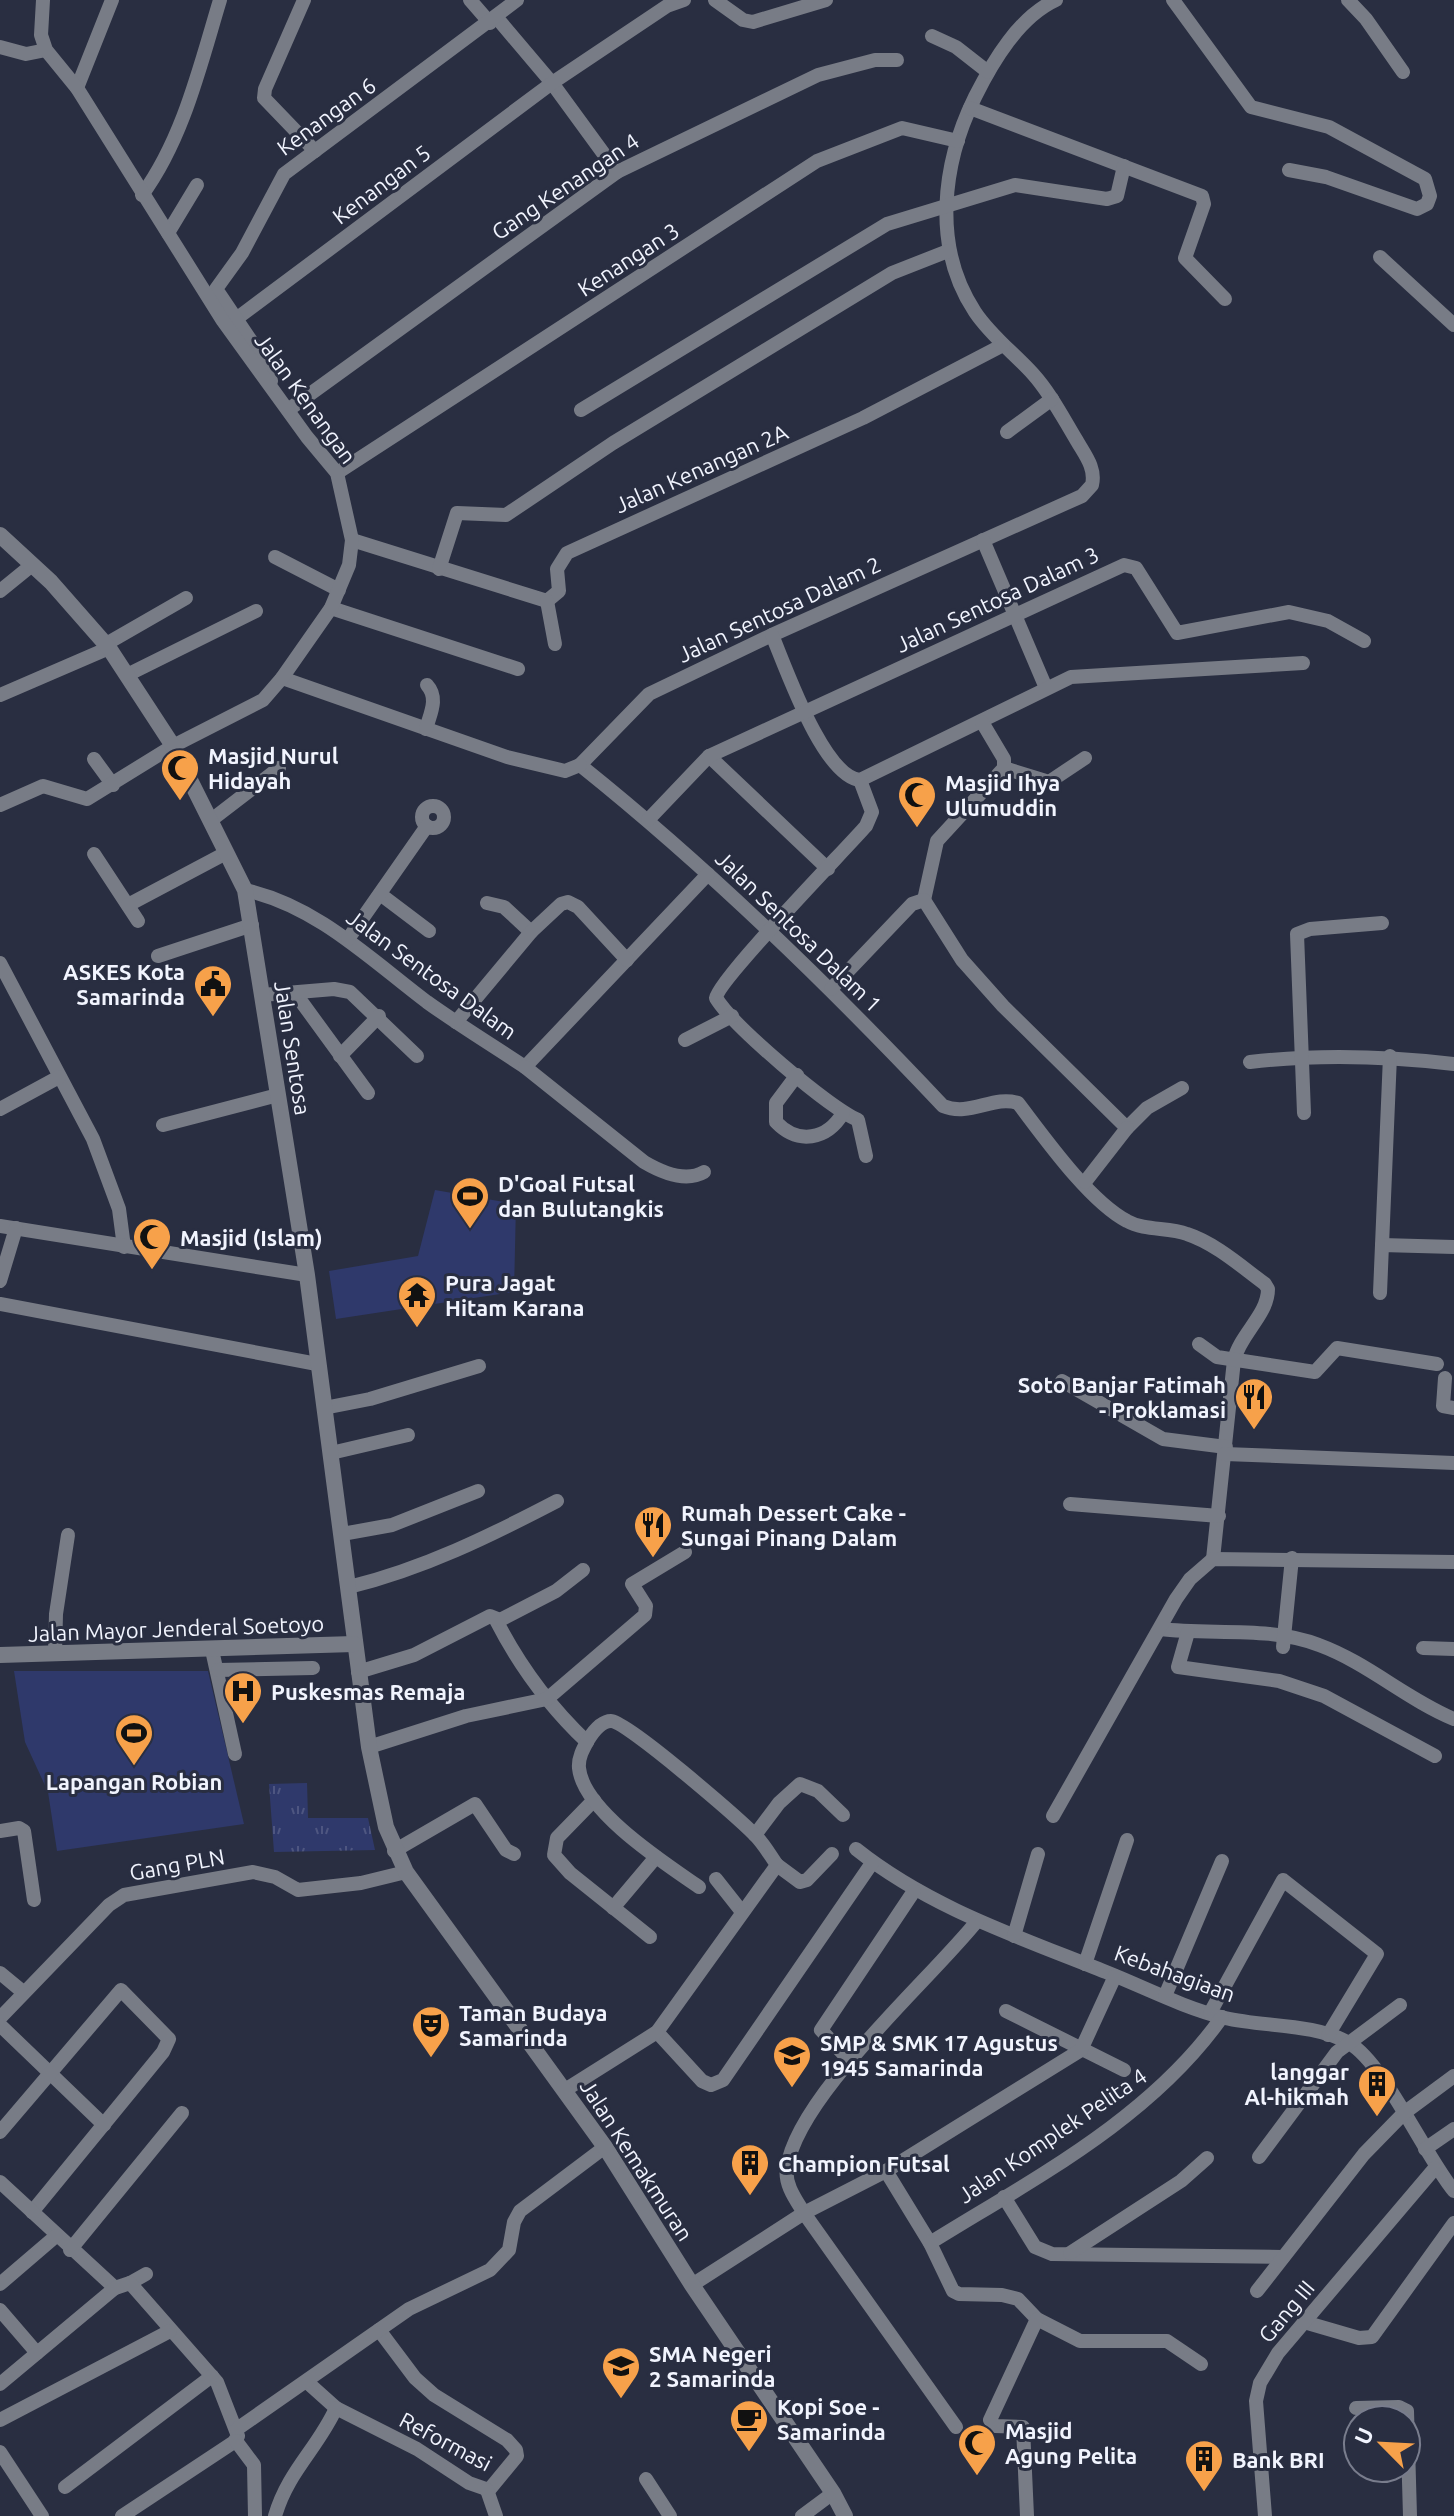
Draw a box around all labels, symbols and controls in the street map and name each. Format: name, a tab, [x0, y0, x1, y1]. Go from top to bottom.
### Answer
street label: Kenangan 6	[272, 72, 380, 160]
street label: Gang Kenangan 4	[487, 128, 643, 244]
street label: Kenangan 5	[327, 139, 435, 229]
street label: Kenangan 3	[573, 217, 683, 301]
street label: Jalan Kenangan	[250, 328, 362, 468]
street label: Jalan Kenangan 2A	[611, 418, 792, 517]
street label: Jalan Sentosa Dalam 3	[892, 541, 1102, 657]
street label: Jalan Sentosa Dalam 2	[674, 551, 884, 667]
place label: Masjid Nurul Hidayah	[208, 743, 339, 793]
mosque icon: Masjid Nurul Hidayah	[159, 747, 201, 802]
place label: Masjid Ihya Ulumuddin	[945, 770, 1060, 820]
mosque icon: Masjid Ihya Ulumuddin	[896, 774, 938, 829]
street label: Jalan Sentosa Dalam 1	[711, 845, 887, 1017]
street label: Jalan Sentosa Dalam	[342, 904, 522, 1044]
place label: ASKES Kota Samarinda	[63, 959, 185, 1009]
public building icon: ASKES Kota Samarinda	[192, 963, 234, 1018]
street label: Jalan Sentosa	[270, 979, 316, 1117]
place label: D'Goal Futsal dan Bulutangkis	[498, 1171, 664, 1221]
sports icon: D'Goal Futsal dan Bulutangkis	[449, 1175, 491, 1230]
mosque icon: Masjid (Islam)	[131, 1216, 173, 1271]
place label: Masjid (Islam)	[180, 1225, 323, 1251]
place label: Pura Jagat Hitam Karana	[445, 1270, 584, 1320]
temple icon: Pura Jagat Hitam Karana	[396, 1274, 438, 1329]
place label: Soto Banjar Fatimah - Proklamasi	[1018, 1372, 1226, 1422]
restaurant icon: Soto Banjar Fatimah - Proklamasi	[1233, 1376, 1275, 1431]
place label: Rumah Dessert Cake - Sungai Pinang Dalam	[681, 1500, 906, 1550]
restaurant icon: Rumah Dessert Cake - Sungai Pinang Dalam	[632, 1504, 674, 1559]
street label: Jalan Mayor Jenderal Soetoyo	[27, 1610, 325, 1646]
hospital icon: Puskesmas Remaja	[222, 1670, 264, 1725]
place label: Puskesmas Remaja	[271, 1679, 465, 1704]
sports icon: Lapangan Robian	[113, 1712, 155, 1767]
place label: Lapangan Robian	[46, 1769, 222, 1794]
street label: Gang PLN	[127, 1843, 227, 1885]
street label: Kebahagiaan	[1111, 1940, 1239, 2006]
place label: Taman Budaya Samarinda	[459, 2000, 608, 2050]
theatre icon: Taman Budaya Samarinda	[410, 2004, 452, 2059]
place label: SMP & SMK 17 Agustus 1945 Samarinda	[820, 2030, 1058, 2080]
school or university icon: SMP & SMK 17 Agustus 1945 Samarinda	[771, 2034, 813, 2089]
place label: langgar Al-hikmah	[1245, 2059, 1349, 2109]
street label: Jalan Komplek Pelita 4	[953, 2063, 1151, 2207]
building icon: langgar Al-hikmah	[1356, 2063, 1398, 2118]
street label: Jalan Kemakmuran	[576, 2075, 698, 2245]
building icon: Champion Futsal	[729, 2142, 771, 2197]
place label: Champion Futsal	[778, 2151, 950, 2176]
street label: Gang III	[1253, 2275, 1319, 2347]
place label: SMA Negeri 2 Samarinda	[649, 2341, 775, 2391]
school or university icon: SMA Negeri 2 Samarinda	[600, 2345, 642, 2400]
place label: Kopi Soe - Samarinda	[777, 2394, 886, 2444]
cafe icon: Kopi Soe - Samarinda	[728, 2398, 770, 2453]
north arrow	[1342, 2404, 1422, 2484]
street label: Reformasi	[396, 2406, 496, 2476]
place label: Masjid Agung Pelita	[1005, 2418, 1137, 2468]
mosque icon: Masjid Agung Pelita	[956, 2422, 998, 2477]
text: U	[1349, 2424, 1378, 2448]
building icon: Bank BRI	[1183, 2438, 1225, 2493]
place label: Bank BRI	[1232, 2447, 1325, 2472]

